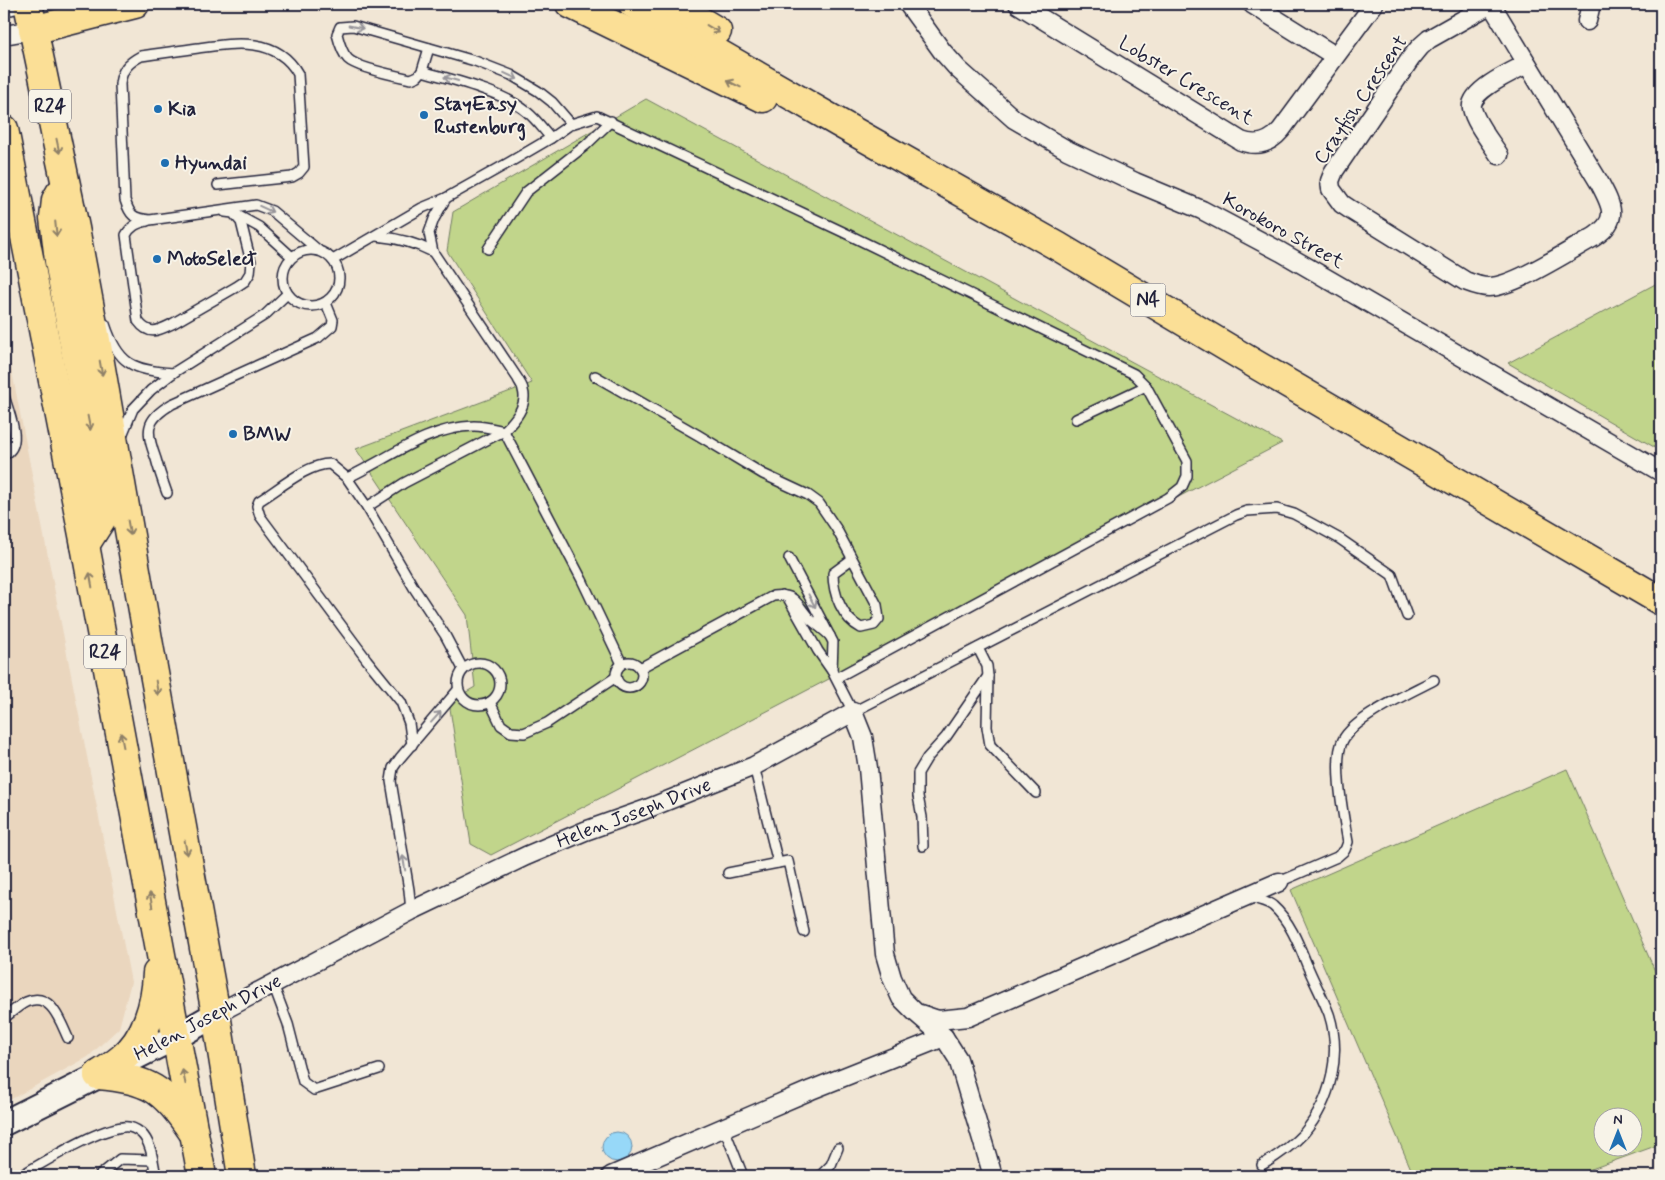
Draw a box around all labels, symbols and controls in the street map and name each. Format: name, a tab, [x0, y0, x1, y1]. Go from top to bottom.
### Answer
one-way arrow	[347, 23, 363, 33]
one-way arrow	[706, 24, 720, 34]
street label: Lobster Crescent	[1113, 30, 1259, 132]
street label: Crayfish Crescent	[1308, 30, 1414, 170]
one-way arrow	[503, 71, 518, 81]
one-way arrow	[443, 73, 459, 83]
one-way arrow	[727, 79, 742, 88]
road number: R24	[29, 90, 71, 122]
place label: StayEasy Rustenburg	[434, 91, 526, 141]
place label: Kia	[168, 96, 197, 123]
marker: Kia	[152, 103, 164, 115]
marker: StayEasy Rustenburg	[418, 109, 430, 121]
one-way arrow	[53, 138, 63, 154]
place label: Hyundai	[175, 150, 247, 177]
marker: Hyundai	[159, 157, 171, 169]
street label: Korokoro Street	[1217, 186, 1349, 276]
one-way arrow	[258, 205, 273, 215]
one-way arrow	[51, 220, 60, 236]
place label: MotoSelect	[167, 246, 257, 273]
marker: MotoSelect	[151, 253, 163, 265]
road number: N4	[1130, 284, 1166, 316]
one-way arrow	[96, 359, 106, 375]
one-way arrow	[85, 415, 94, 431]
place label: BMW	[243, 421, 291, 448]
marker: BMW	[227, 428, 239, 440]
one-way arrow	[124, 519, 134, 535]
one-way arrow	[86, 573, 96, 589]
one-way arrow	[807, 594, 817, 609]
road number: R24	[84, 636, 126, 669]
one-way arrow	[152, 679, 162, 695]
one-way arrow	[430, 711, 442, 724]
one-way arrow	[116, 732, 126, 748]
street label: Helen Joseph Drive	[552, 771, 715, 855]
one-way arrow	[182, 839, 191, 855]
one-way arrow	[399, 855, 409, 871]
one-way arrow	[145, 892, 155, 908]
street label: Helen Joseph Drive	[129, 968, 287, 1068]
one-way arrow	[179, 1069, 188, 1085]
north arrow	[1592, 1108, 1642, 1158]
text: N	[1613, 1111, 1623, 1129]

